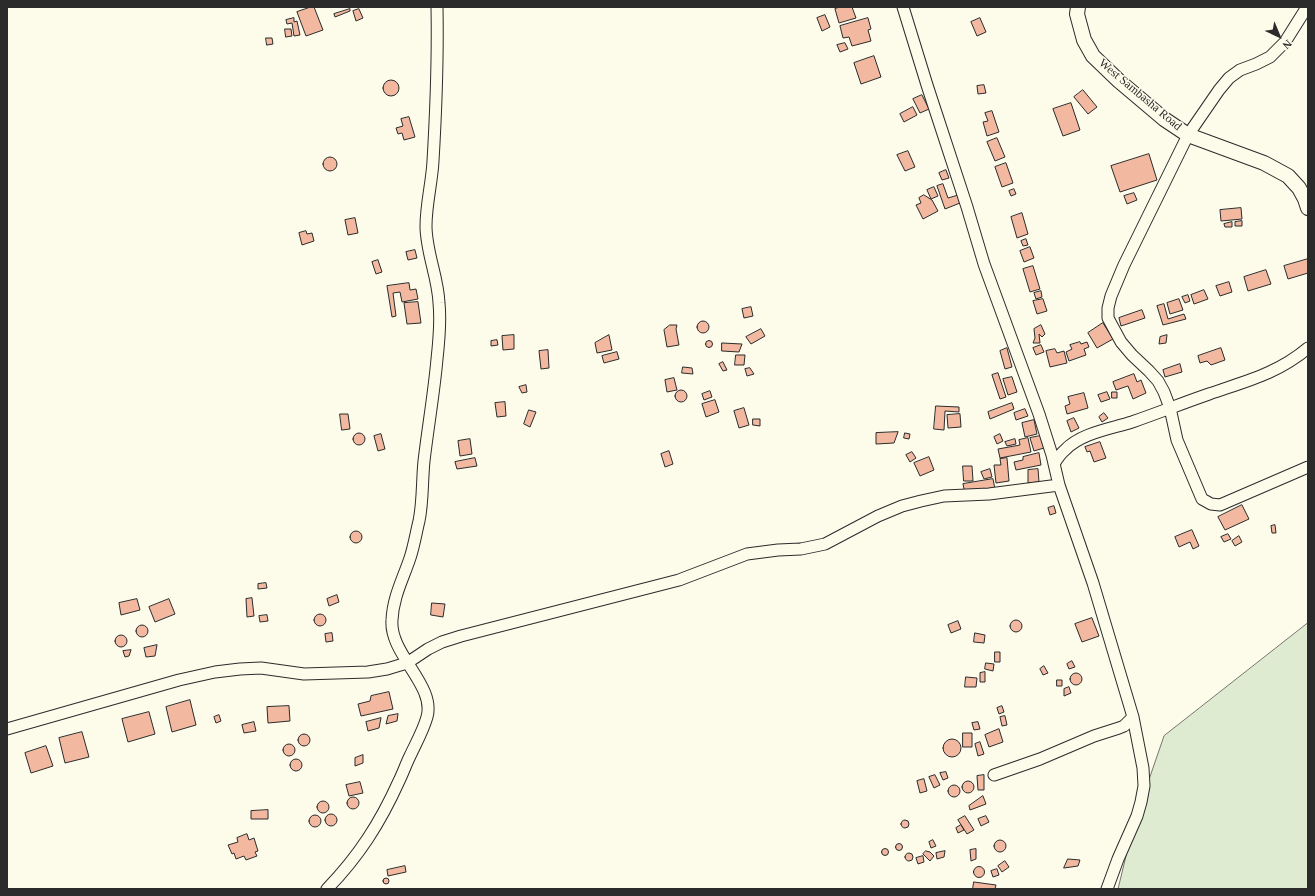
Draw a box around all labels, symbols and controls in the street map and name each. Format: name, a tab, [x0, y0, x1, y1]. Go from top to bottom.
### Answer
north arrow	[1259, 16, 1299, 56]
text: N	[1280, 38, 1294, 52]
street label: West Sambasha Road	[1096, 56, 1184, 134]

